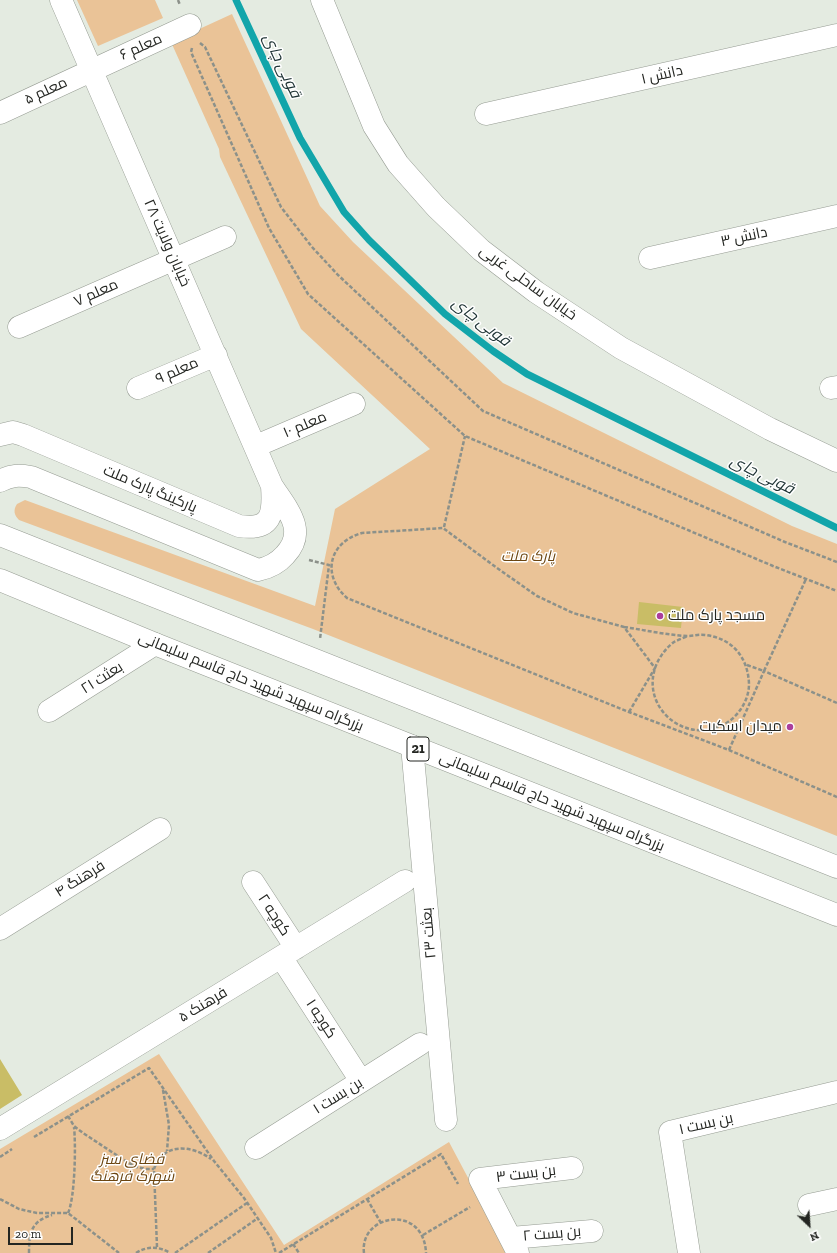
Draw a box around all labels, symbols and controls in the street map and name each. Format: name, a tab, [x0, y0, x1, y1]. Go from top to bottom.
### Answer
street label: معلم ۶	[117, 30, 165, 64]
water label: قوبی چای	[259, 31, 305, 101]
street label: دانش ۱	[639, 62, 685, 88]
street label: معلم ۵	[22, 73, 70, 109]
street label: خیابان ولایت ۲۸	[140, 197, 194, 289]
street label: دانش ۳	[719, 223, 769, 251]
street label: خیابان ساحلی غربی	[476, 242, 580, 324]
street label: معلم ۷	[71, 275, 121, 311]
water label: قوبی چای	[448, 293, 514, 351]
street label: معلم ۹	[153, 354, 201, 388]
street label: معلم ۱۰	[281, 408, 329, 442]
water label: قوبی چای	[727, 451, 797, 499]
street label: پارکینگ پارک ملت	[100, 461, 200, 517]
park label: پارک ملت	[501, 548, 555, 566]
place label: مسجد پارک ملت	[668, 607, 765, 625]
marker: مسجد پارک ملت	[655, 611, 665, 621]
street label: بزرگراه سپهبد شهید حاج قاسم سلیمانی	[136, 628, 366, 736]
street label: بعثت ۲۱	[78, 658, 126, 698]
place label: میدان اسکیت	[700, 718, 782, 736]
marker: میدان اسکیت	[785, 722, 795, 732]
road number: 21	[407, 737, 429, 761]
street label: بزرگراه سپهبد شهید حاج قاسم سلیمانی	[437, 748, 667, 856]
street label: فرهنگ ۴	[52, 857, 108, 901]
street label: کوچه ۲	[254, 891, 294, 939]
street label: بعثت ۲۳	[418, 906, 440, 960]
street label: فرهنک ۵	[175, 983, 231, 1027]
street label: کوچه ۱	[302, 996, 340, 1042]
street label: بن بست ۱	[310, 1074, 366, 1118]
street label: بن بست ۱	[677, 1109, 735, 1139]
park label: فضای سبز شهرک فرهنگ	[90, 1151, 174, 1186]
street label: بن بست ۳	[495, 1161, 557, 1187]
north arrow	[789, 1205, 829, 1245]
scale bar	[10, 1219, 75, 1245]
street label: بن بست ۲	[522, 1222, 582, 1246]
text: 20 m	[15, 1227, 41, 1241]
text: N	[808, 1229, 821, 1244]

